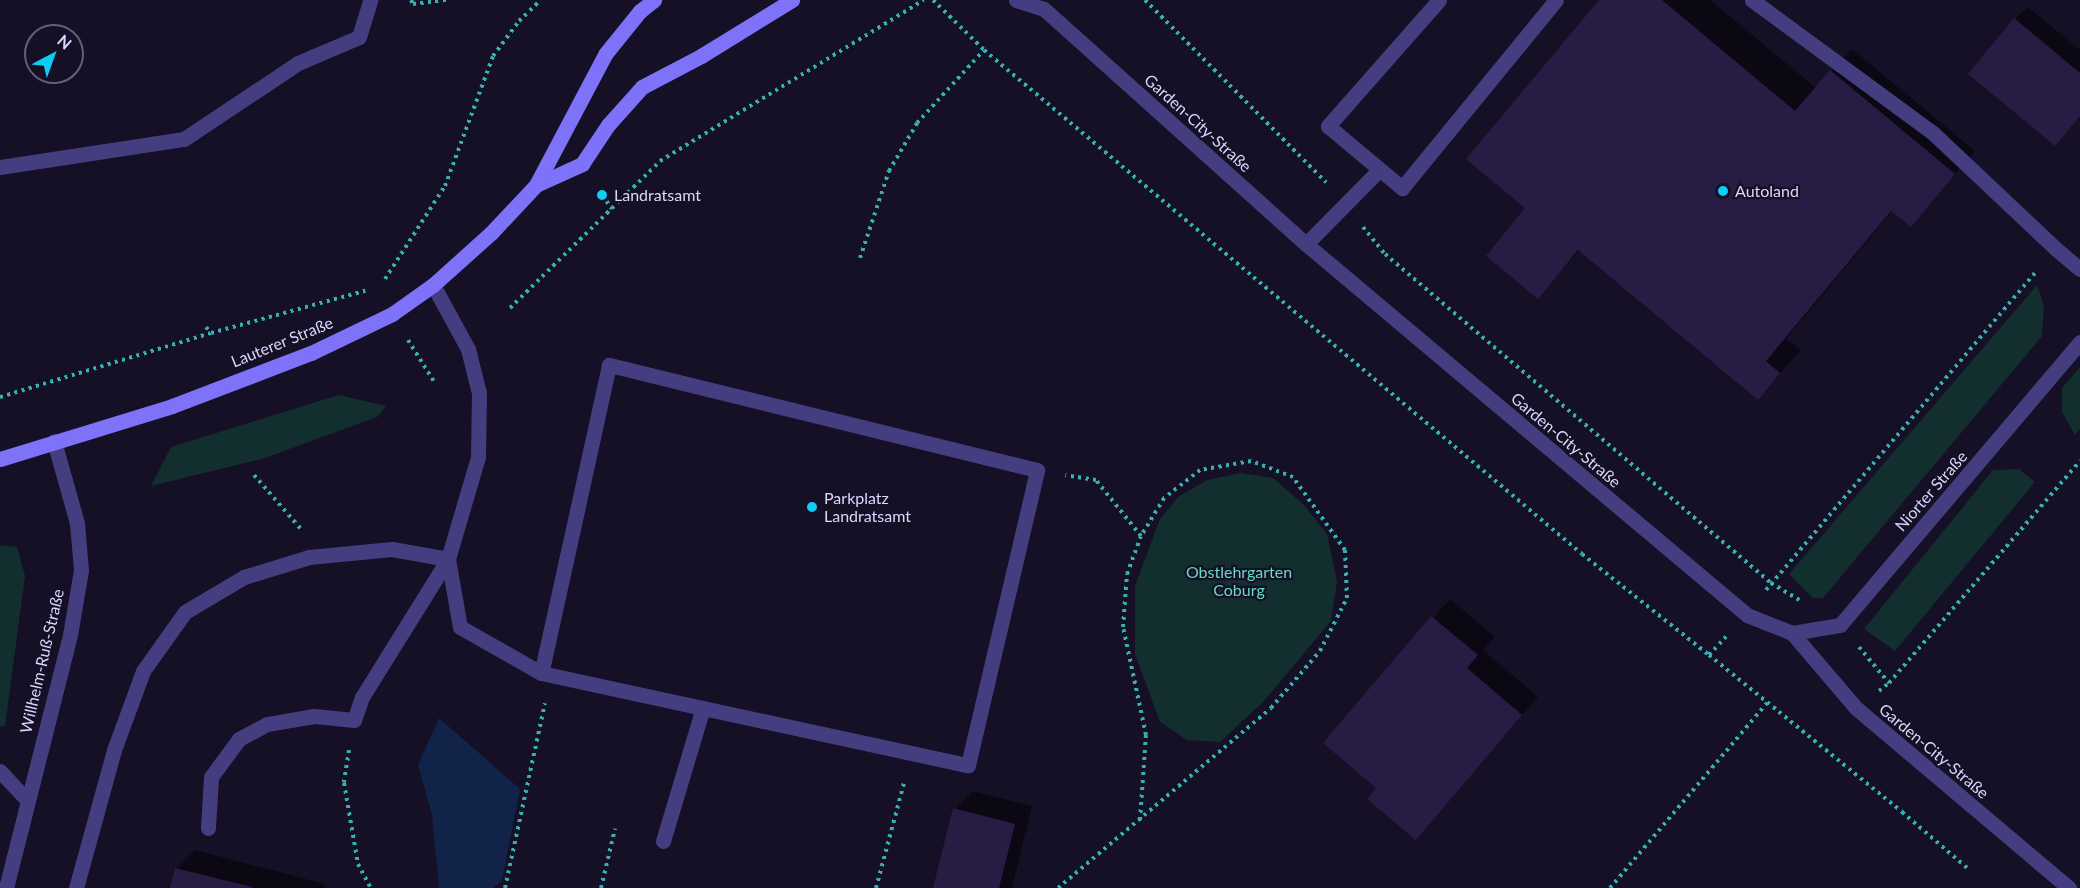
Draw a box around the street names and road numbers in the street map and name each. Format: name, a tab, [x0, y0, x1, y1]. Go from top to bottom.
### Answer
street label: Garden-City-Straße	[1141, 70, 1255, 176]
street label: Lauterer Straße	[228, 313, 336, 371]
street label: Garden-City-Straße	[1507, 389, 1625, 491]
street label: Niorter Straße	[1891, 447, 1971, 535]
street label: Willhelm-Ruß-Straße	[16, 587, 68, 735]
street label: Garden-City-Straße	[1875, 700, 1993, 802]

